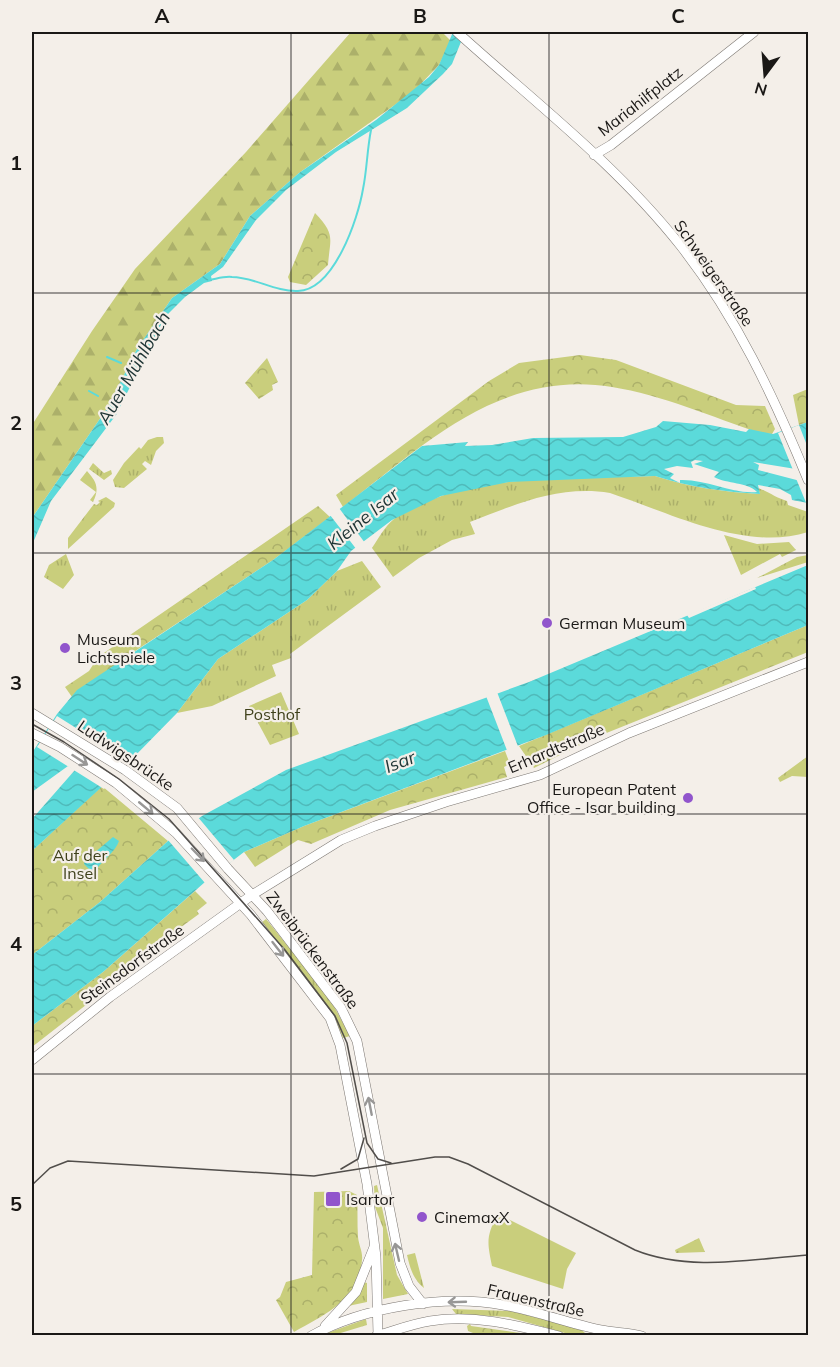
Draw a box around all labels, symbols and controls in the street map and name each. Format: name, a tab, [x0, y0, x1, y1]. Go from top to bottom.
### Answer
text: A	[155, 3, 170, 28]
text: B	[413, 3, 427, 28]
text: C	[671, 3, 685, 28]
north arrow	[735, 45, 795, 105]
street label: Mariahilfplatz	[594, 62, 686, 140]
text: N	[752, 78, 769, 101]
text: 1	[10, 150, 22, 175]
street label: Schweigerstraße	[670, 216, 758, 330]
water label: Auer Mühlbach	[92, 307, 175, 429]
text: 2	[10, 410, 22, 435]
water label: Kleine Isar	[322, 482, 404, 555]
place label: German Museum	[559, 613, 685, 633]
marker: German Museum	[540, 616, 554, 630]
place label: Museum Lichtspiele	[77, 629, 155, 667]
marker: Museum Lichtspiele	[58, 641, 72, 655]
text: 3	[10, 670, 22, 695]
park label: Posthof	[244, 704, 301, 724]
street label: Ludwigsbrücke	[74, 715, 178, 795]
street label: Erhardtstraße	[505, 719, 607, 777]
water label: Isar	[381, 745, 420, 778]
one-way arrow	[71, 754, 88, 766]
place label: European Patent Office - Isar building	[527, 779, 676, 817]
marker: European Patent Office - Isar building	[681, 791, 695, 805]
one-way arrow	[138, 801, 154, 814]
park label: Auf der Insel	[53, 845, 108, 883]
one-way arrow	[190, 847, 205, 862]
street label: Zweibrückenstraße	[262, 887, 364, 1013]
street label: Steinsdorfstraße	[76, 920, 188, 1008]
text: 4	[10, 931, 22, 956]
one-way arrow	[271, 941, 284, 957]
one-way arrow	[364, 1097, 375, 1116]
place label: Isartor	[346, 1189, 395, 1209]
marker: Isartor	[324, 1190, 342, 1208]
text: 5	[10, 1191, 22, 1216]
place label: CinemaxX	[434, 1207, 510, 1227]
marker: CinemaxX	[415, 1210, 429, 1224]
one-way arrow	[391, 1243, 403, 1262]
street label: Frauenstraße	[485, 1279, 587, 1321]
one-way arrow	[447, 1297, 467, 1308]

